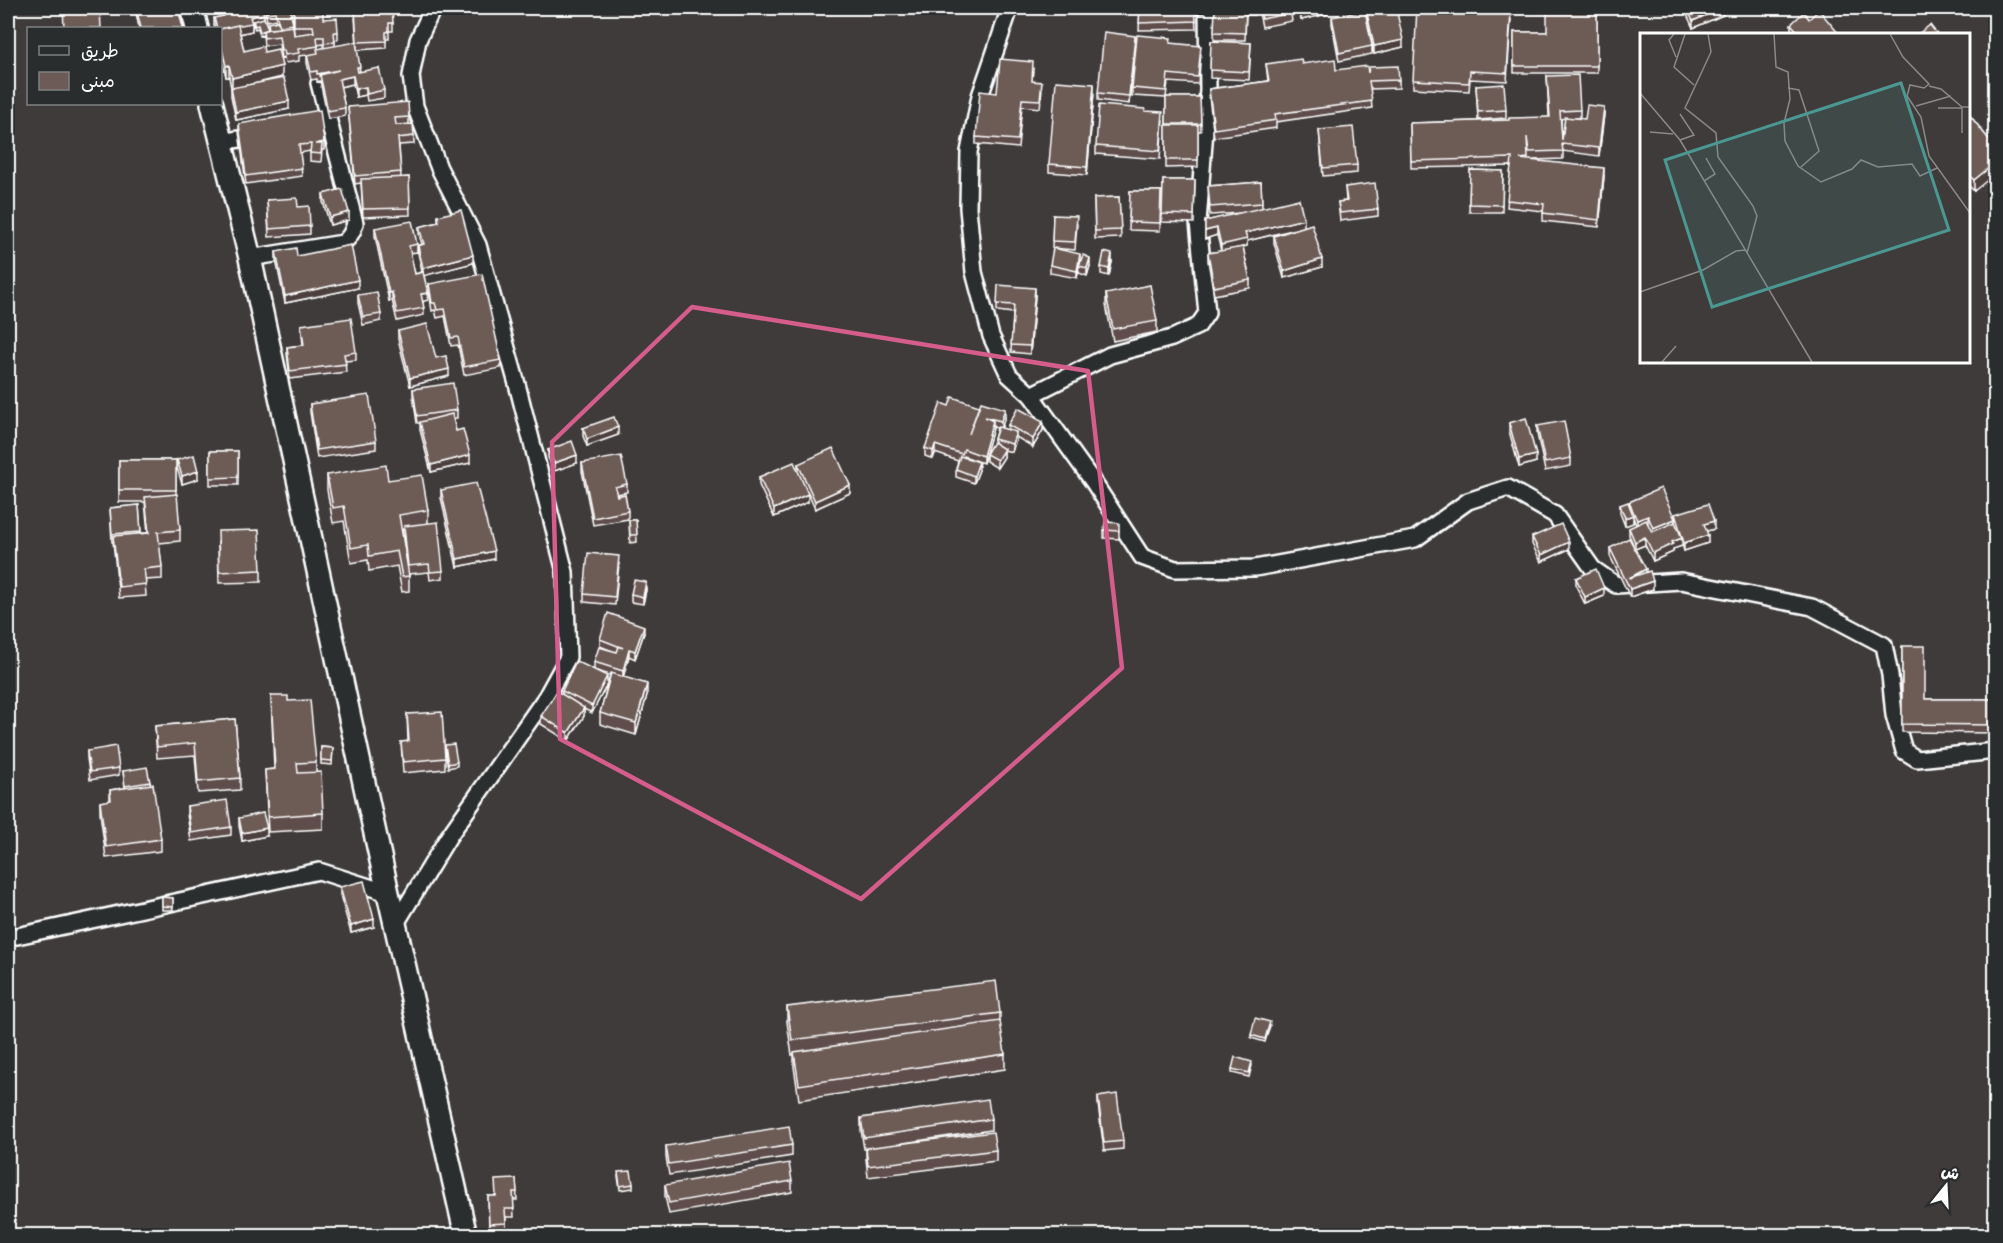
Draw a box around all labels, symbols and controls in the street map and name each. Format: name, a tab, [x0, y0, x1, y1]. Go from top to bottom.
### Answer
legend	[27, 27, 222, 105]
inset map	[1640, 33, 1970, 363]
text: طريق	[81, 40, 119, 64]
text: مبنى	[81, 70, 115, 94]
north arrow	[1916, 1156, 1976, 1216]
text: ش	[1939, 1160, 1962, 1186]

